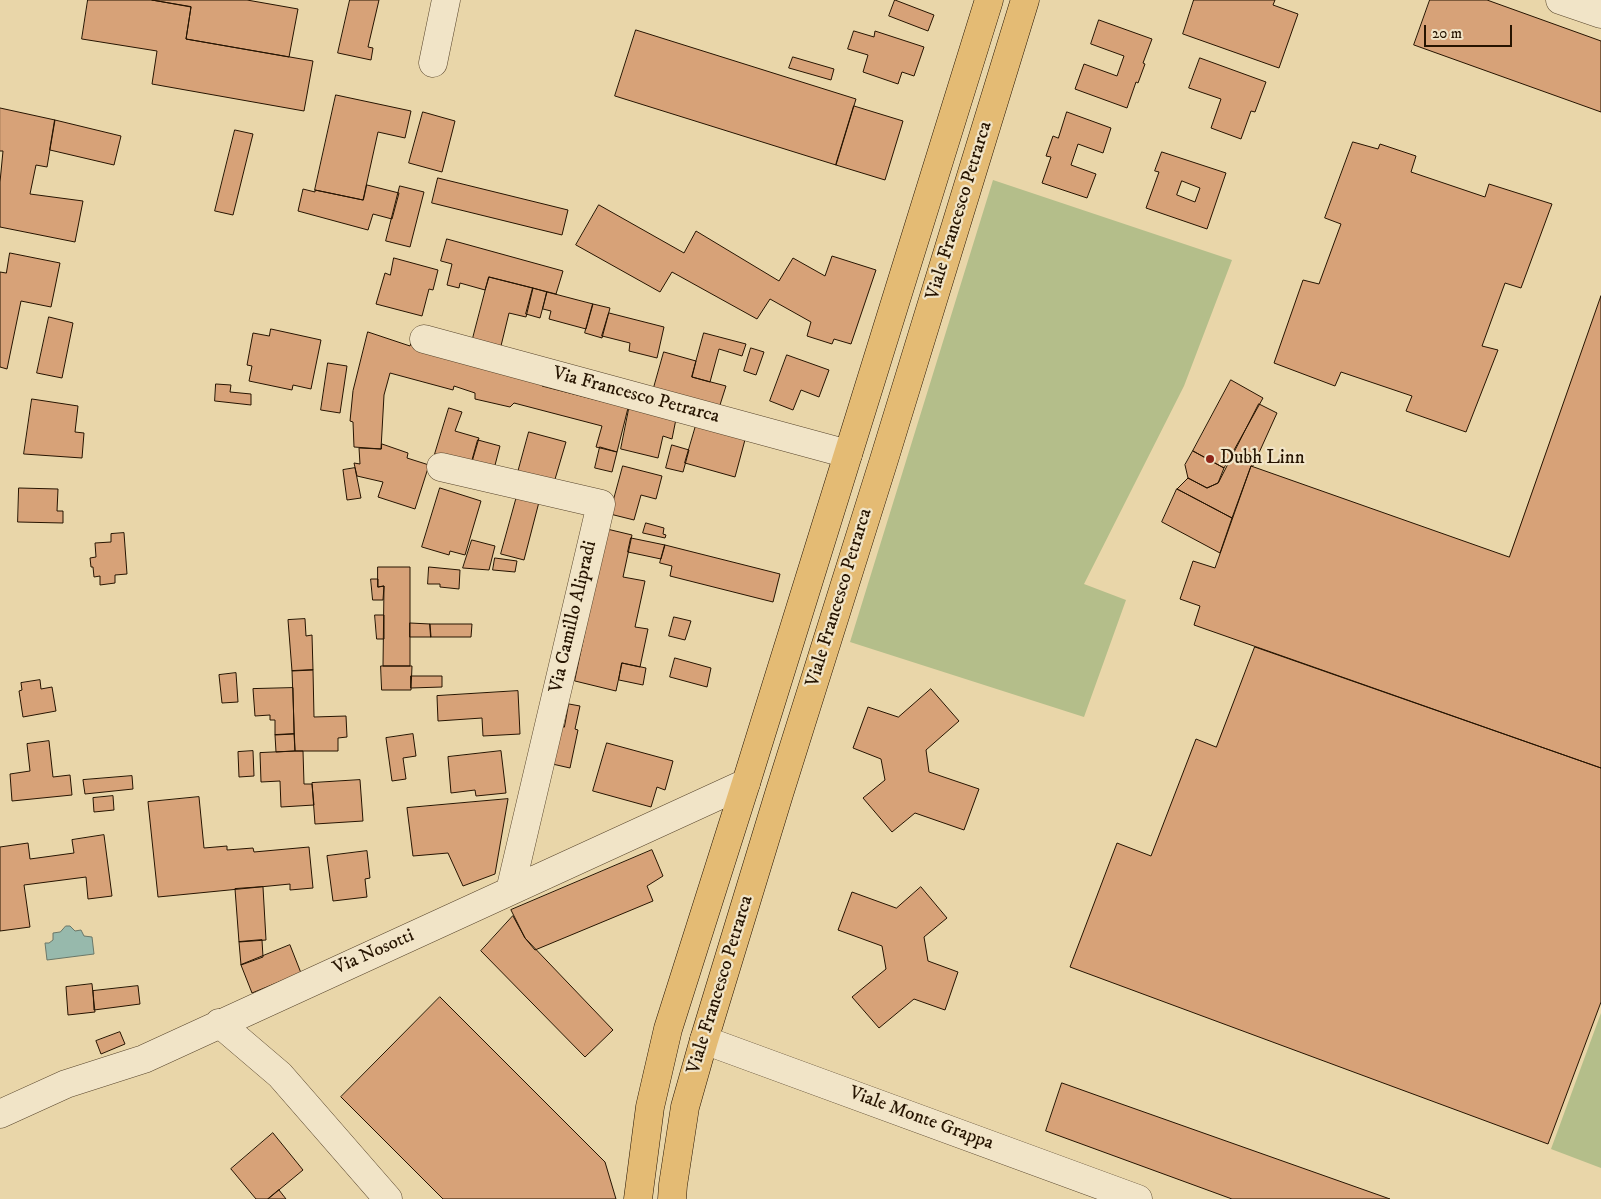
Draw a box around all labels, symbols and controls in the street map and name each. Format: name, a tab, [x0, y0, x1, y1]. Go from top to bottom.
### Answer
scale bar	[1426, 15, 1514, 47]
text: 20 m	[1432, 24, 1462, 43]
street label: Viale Francesco Petrarca	[922, 119, 998, 303]
street label: Via Francesco Petrarca	[550, 363, 722, 429]
place label: Dubh Linn	[1220, 448, 1305, 470]
marker: Dubh Linn	[1204, 453, 1216, 465]
street label: Viale Francesco Petrarca	[802, 506, 878, 690]
street label: Via Camillo Alipradi	[545, 539, 603, 695]
street label: Viale Francesco Petrarca	[683, 893, 759, 1077]
street label: Via Nosotti	[330, 925, 418, 981]
street label: Viale Monte Grappa	[846, 1082, 996, 1156]

